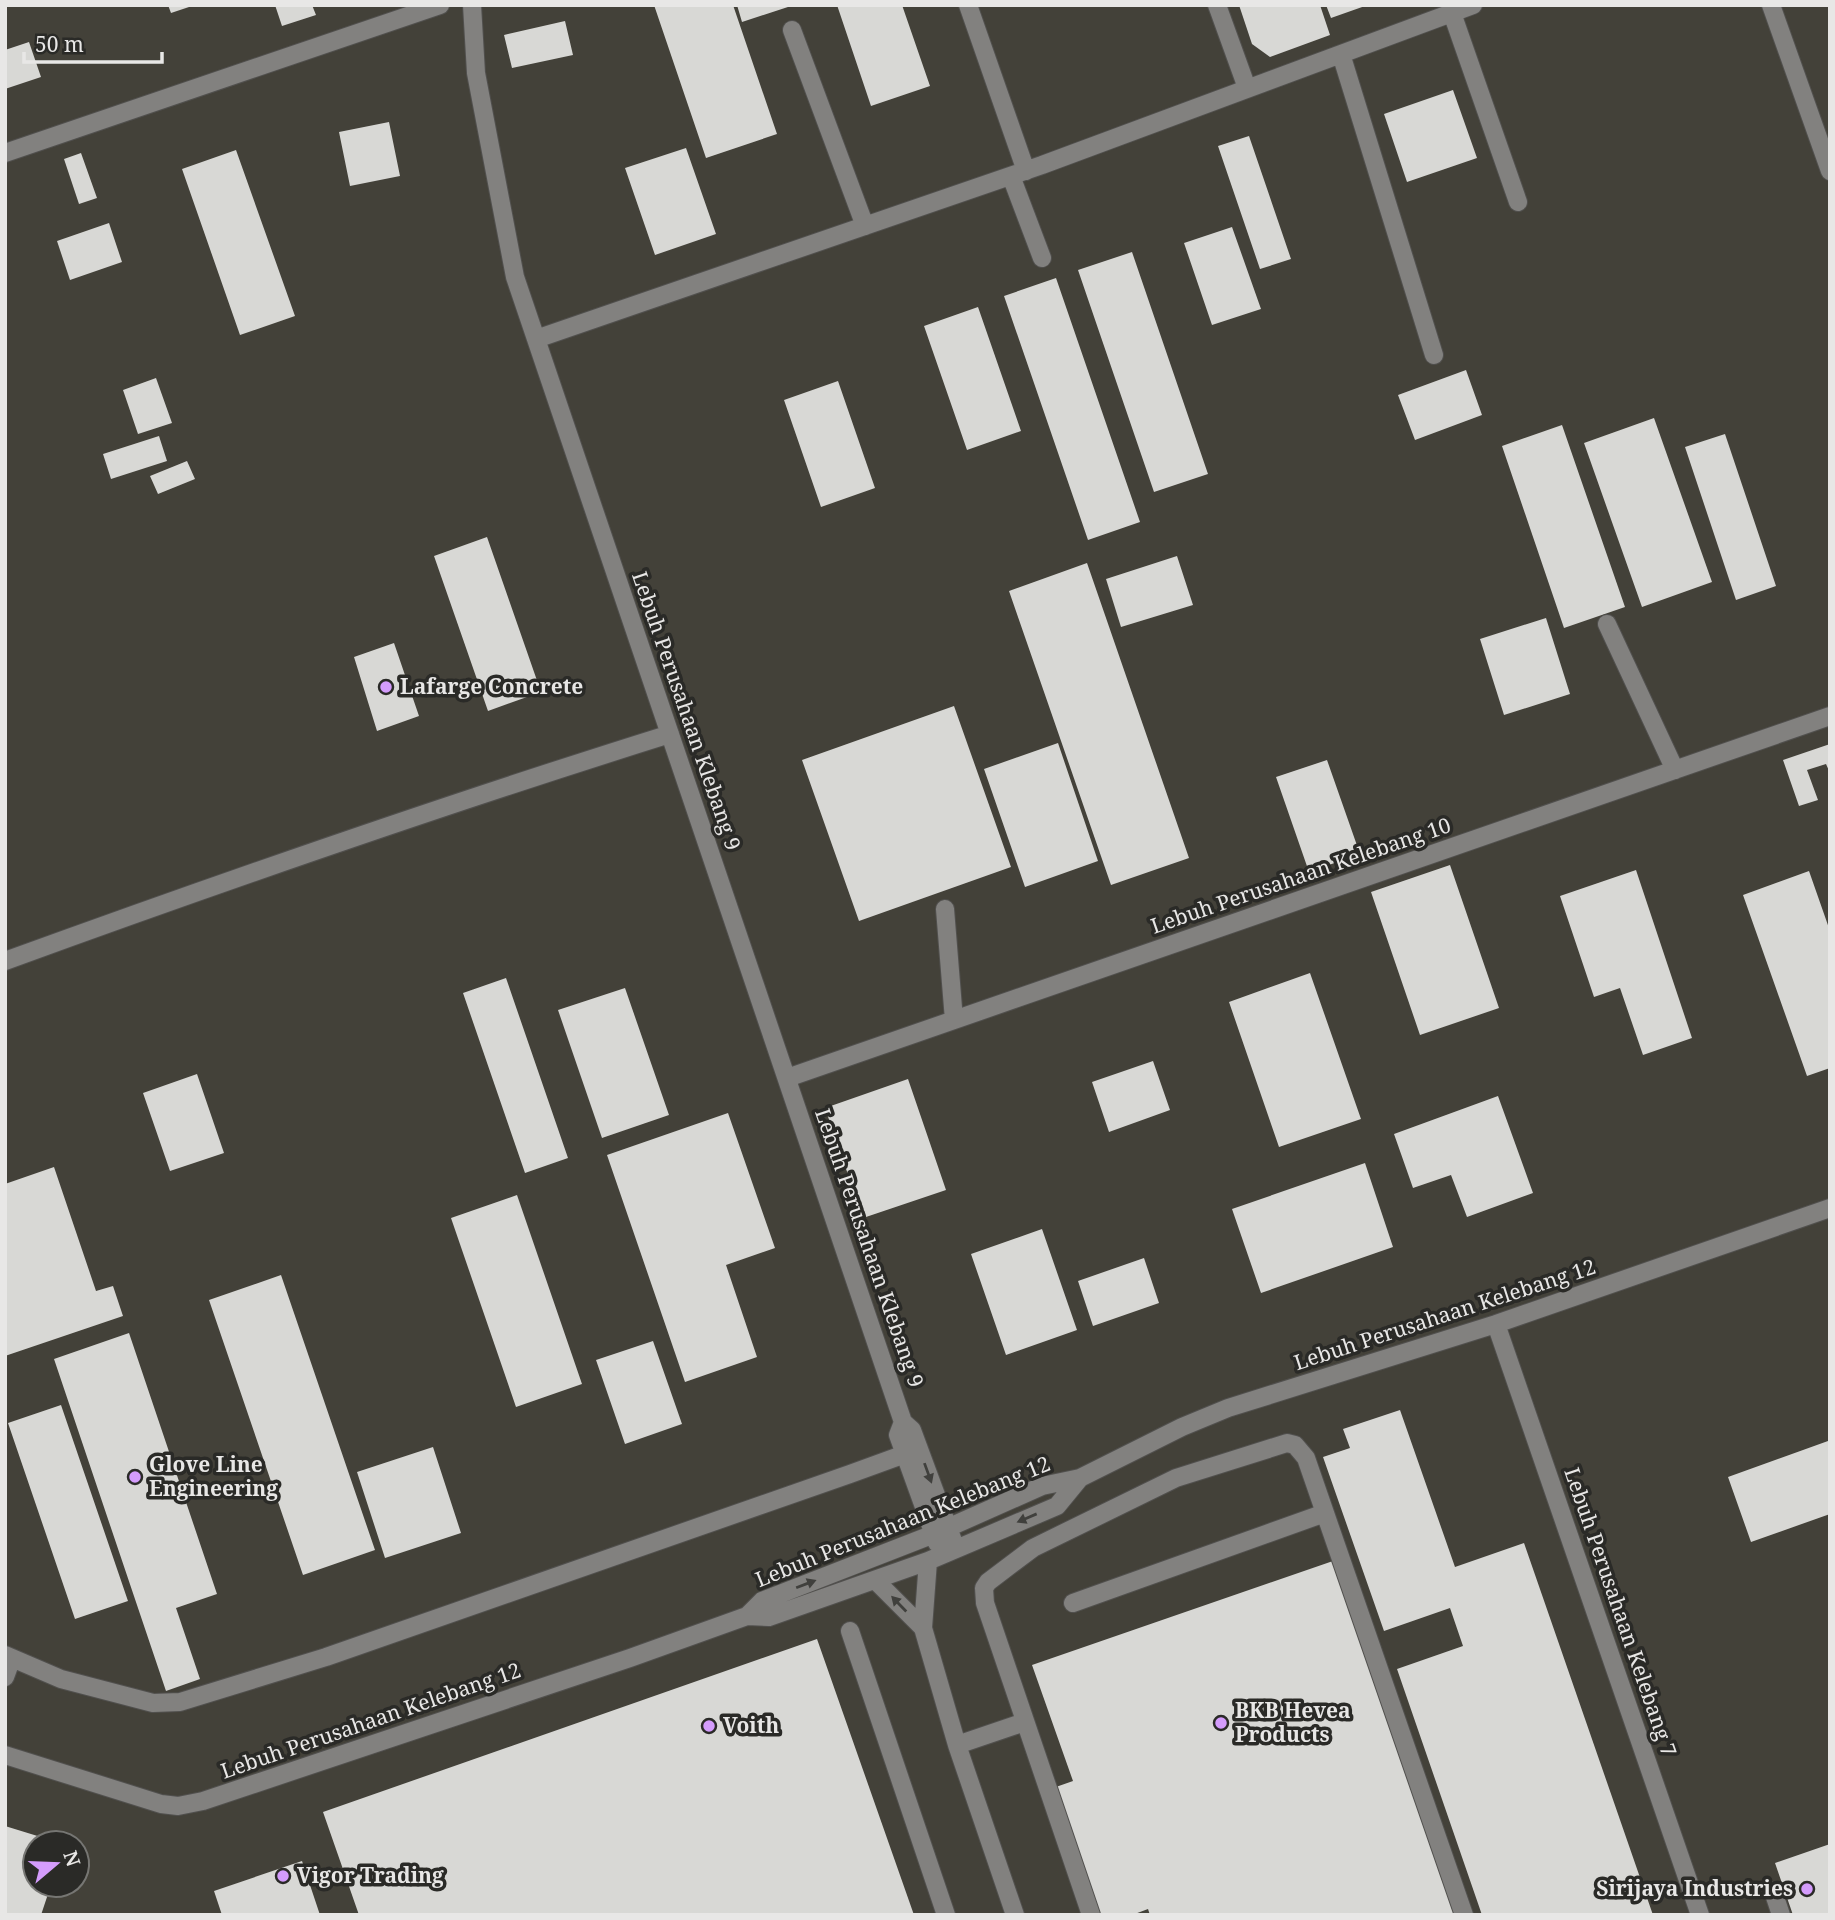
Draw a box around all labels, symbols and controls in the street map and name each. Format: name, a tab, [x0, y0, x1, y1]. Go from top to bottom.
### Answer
scale bar	[24, 21, 163, 65]
text: 50 m	[35, 30, 84, 58]
street label: Lebuh Perusahaan Klebang 9	[626, 568, 748, 854]
place label: Lafarge Concrete	[400, 672, 583, 700]
marker: Lafarge Concrete	[378, 679, 394, 695]
street label: Lebuh Perusahaan Kelebang 10	[1147, 810, 1454, 940]
street label: Lebuh Perusahaan Klebang 9	[809, 1105, 931, 1391]
street label: Lebuh Perusahaan Kelebang 12	[1290, 1252, 1599, 1376]
street label: Lebuh Perusahaan Kelebang 12	[751, 1449, 1054, 1593]
place label: Glove Line Engineering	[149, 1450, 278, 1502]
one-way arrow	[923, 1462, 934, 1483]
street label: Lebuh Perusahaan Kelebang 7	[1558, 1463, 1684, 1760]
marker: Glove Line Engineering	[127, 1469, 143, 1485]
one-way arrow	[1017, 1513, 1038, 1524]
one-way arrow	[796, 1578, 817, 1589]
one-way arrow	[891, 1596, 907, 1613]
street label: Lebuh Perusahaan Kelebang 12	[217, 1655, 524, 1785]
place label: BKB Hevea Products	[1235, 1696, 1351, 1748]
place label: Voith	[723, 1711, 779, 1739]
marker: BKB Hevea Products	[1213, 1715, 1229, 1731]
marker: Voith	[701, 1718, 717, 1734]
north arrow	[21, 1829, 91, 1899]
text: N	[57, 1847, 87, 1870]
place label: Vigor Trading	[297, 1861, 444, 1889]
marker: Vigor Trading	[275, 1868, 291, 1884]
place label: Sirijaya Industries	[1596, 1874, 1793, 1902]
marker: Sirijaya Industries	[1799, 1881, 1815, 1897]

